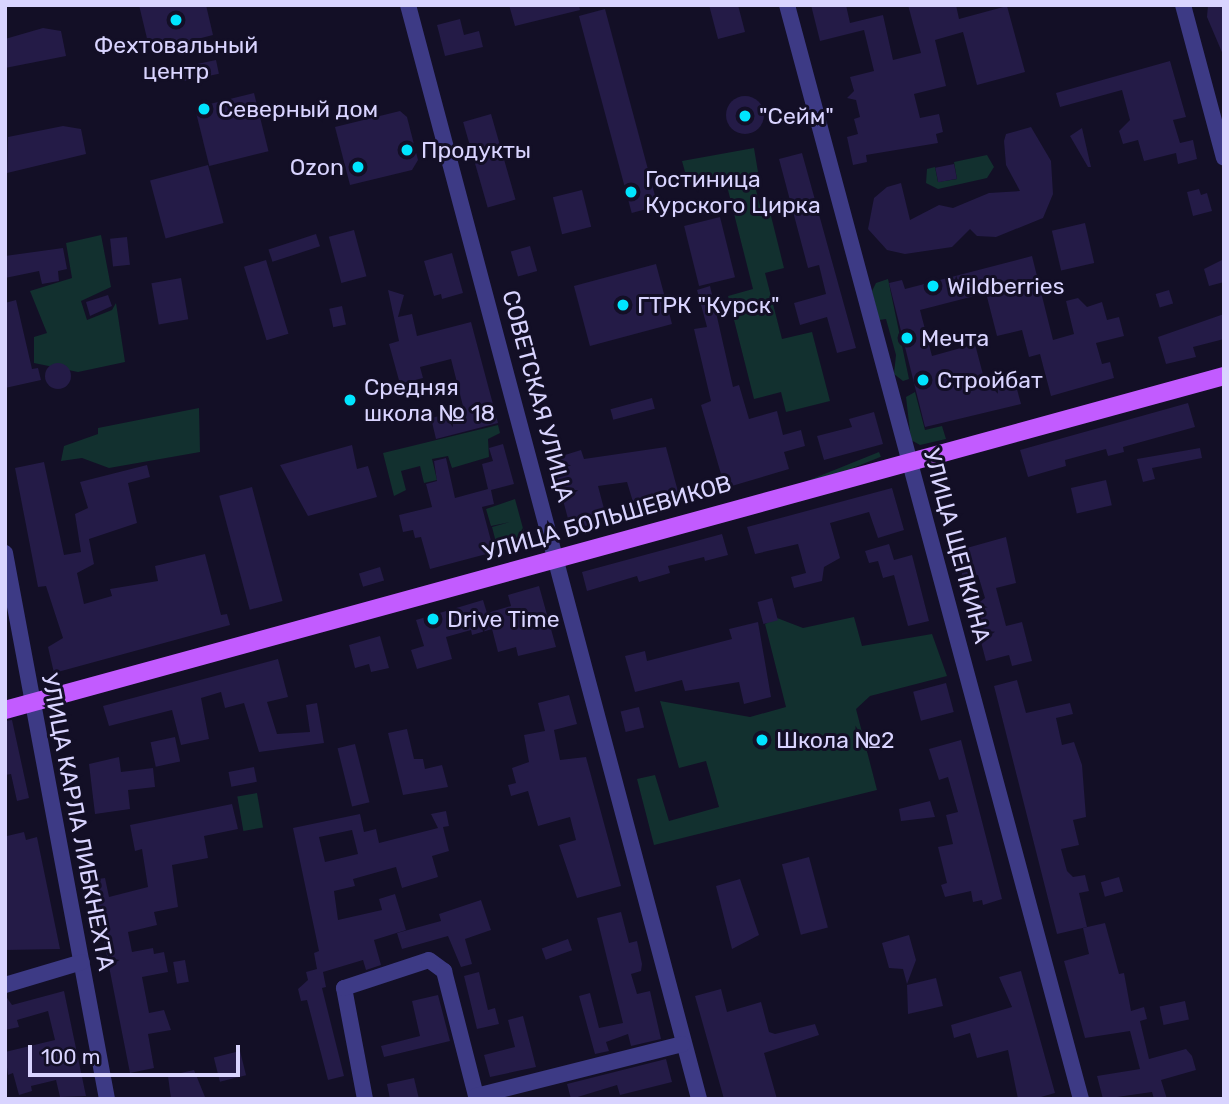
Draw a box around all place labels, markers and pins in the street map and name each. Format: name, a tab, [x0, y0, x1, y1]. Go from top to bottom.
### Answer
marker: Фехтовальный центр	[168, 12, 184, 28]
place label: Фехтовальный центр	[94, 31, 258, 85]
place label: Северный дом	[218, 95, 378, 123]
marker: Северный дом	[196, 101, 212, 117]
place label: "Сейм"	[759, 102, 834, 130]
marker: "Сейм"	[737, 108, 753, 124]
place label: Продукты	[421, 136, 531, 164]
marker: Продукты	[399, 142, 415, 158]
place label: Ozon	[290, 153, 344, 181]
marker: Ozon	[350, 159, 366, 175]
place label: Гостиница Курского Цирка	[645, 165, 821, 219]
marker: Гостиница Курского Цирка	[623, 184, 639, 200]
place label: Wildberries	[947, 272, 1064, 300]
marker: Wildberries	[925, 278, 941, 294]
place label: ГТРК "Курск"	[637, 291, 780, 319]
marker: ГТРК "Курск"	[615, 297, 631, 313]
place label: Мечта	[921, 324, 989, 352]
marker: Мечта	[899, 330, 915, 346]
place label: Стройбат	[937, 366, 1043, 394]
marker: Стройбат	[915, 372, 931, 388]
place label: Средняя школа № 18	[364, 373, 495, 427]
marker: Средняя школа № 18	[342, 392, 358, 408]
place label: Drive Time	[447, 605, 560, 633]
marker: Drive Time	[425, 611, 441, 627]
place label: Школа №2	[776, 726, 895, 754]
marker: Школа №2	[754, 732, 770, 748]

